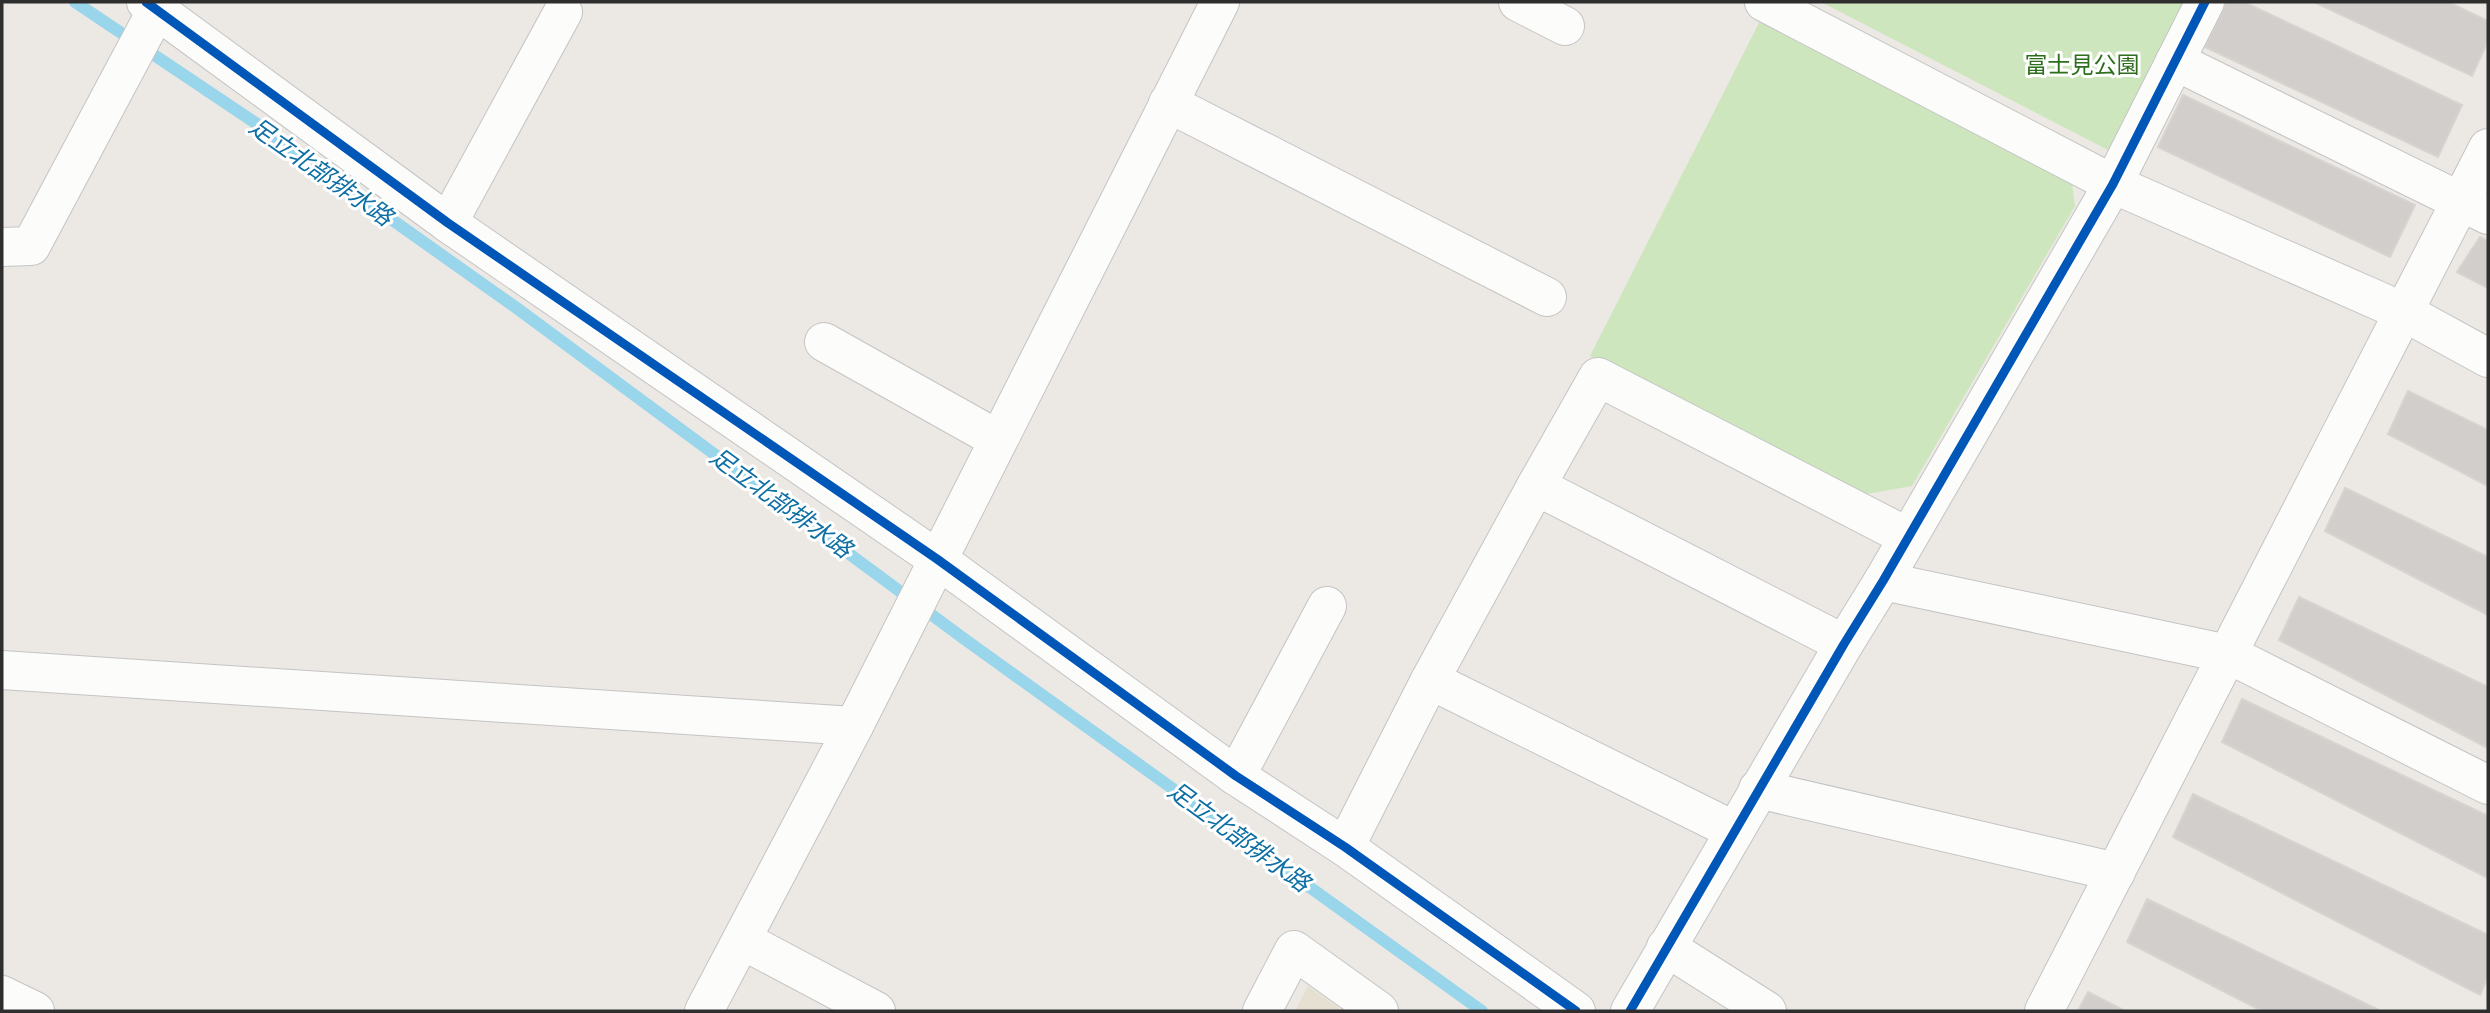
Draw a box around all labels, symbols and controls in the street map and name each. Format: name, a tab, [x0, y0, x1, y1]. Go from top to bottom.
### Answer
park label: 富士見公園	[2025, 52, 2140, 79]
water label: 足立北部排水路	[244, 112, 399, 233]
water label: 足立北部排水路	[705, 442, 859, 565]
water label: 足立北部排水路	[1163, 776, 1317, 899]

